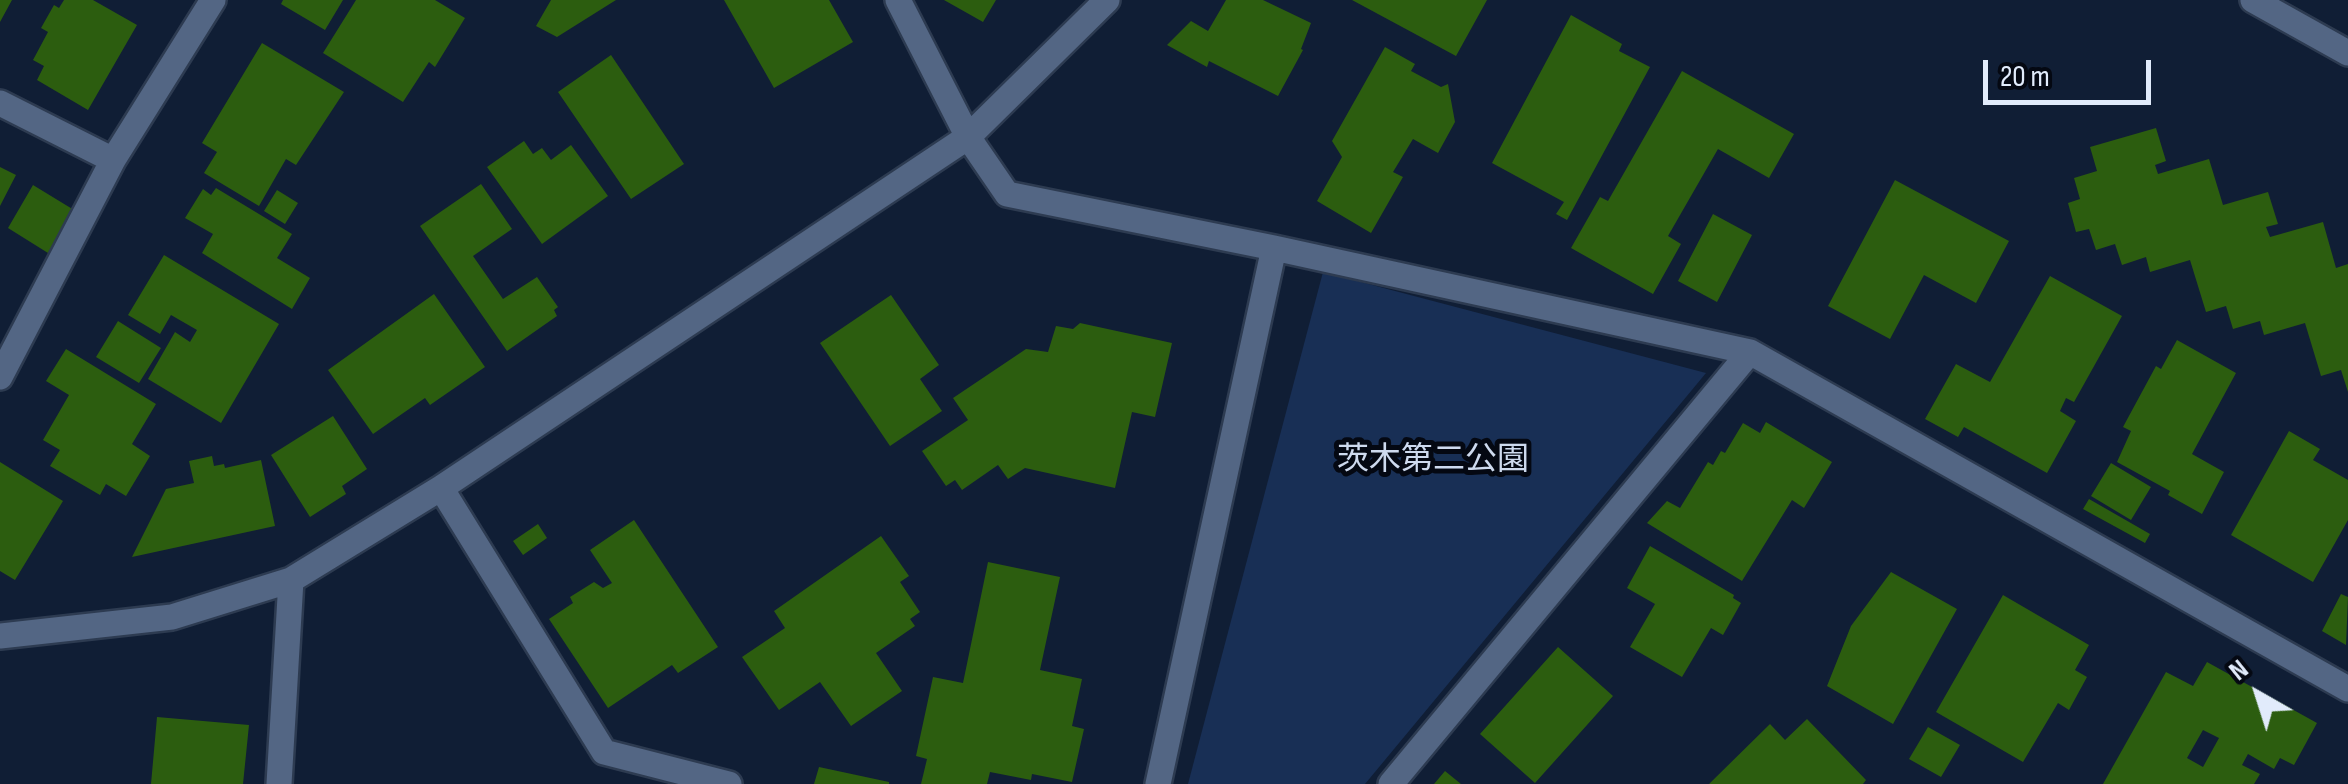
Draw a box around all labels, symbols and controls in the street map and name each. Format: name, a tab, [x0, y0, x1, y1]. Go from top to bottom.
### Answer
scale bar	[1988, 40, 2156, 102]
text: 20 m	[2000, 59, 2050, 95]
park label: 茨木第二公園	[1337, 442, 1529, 480]
north arrow	[2208, 644, 2308, 744]
text: N	[2223, 653, 2255, 688]

